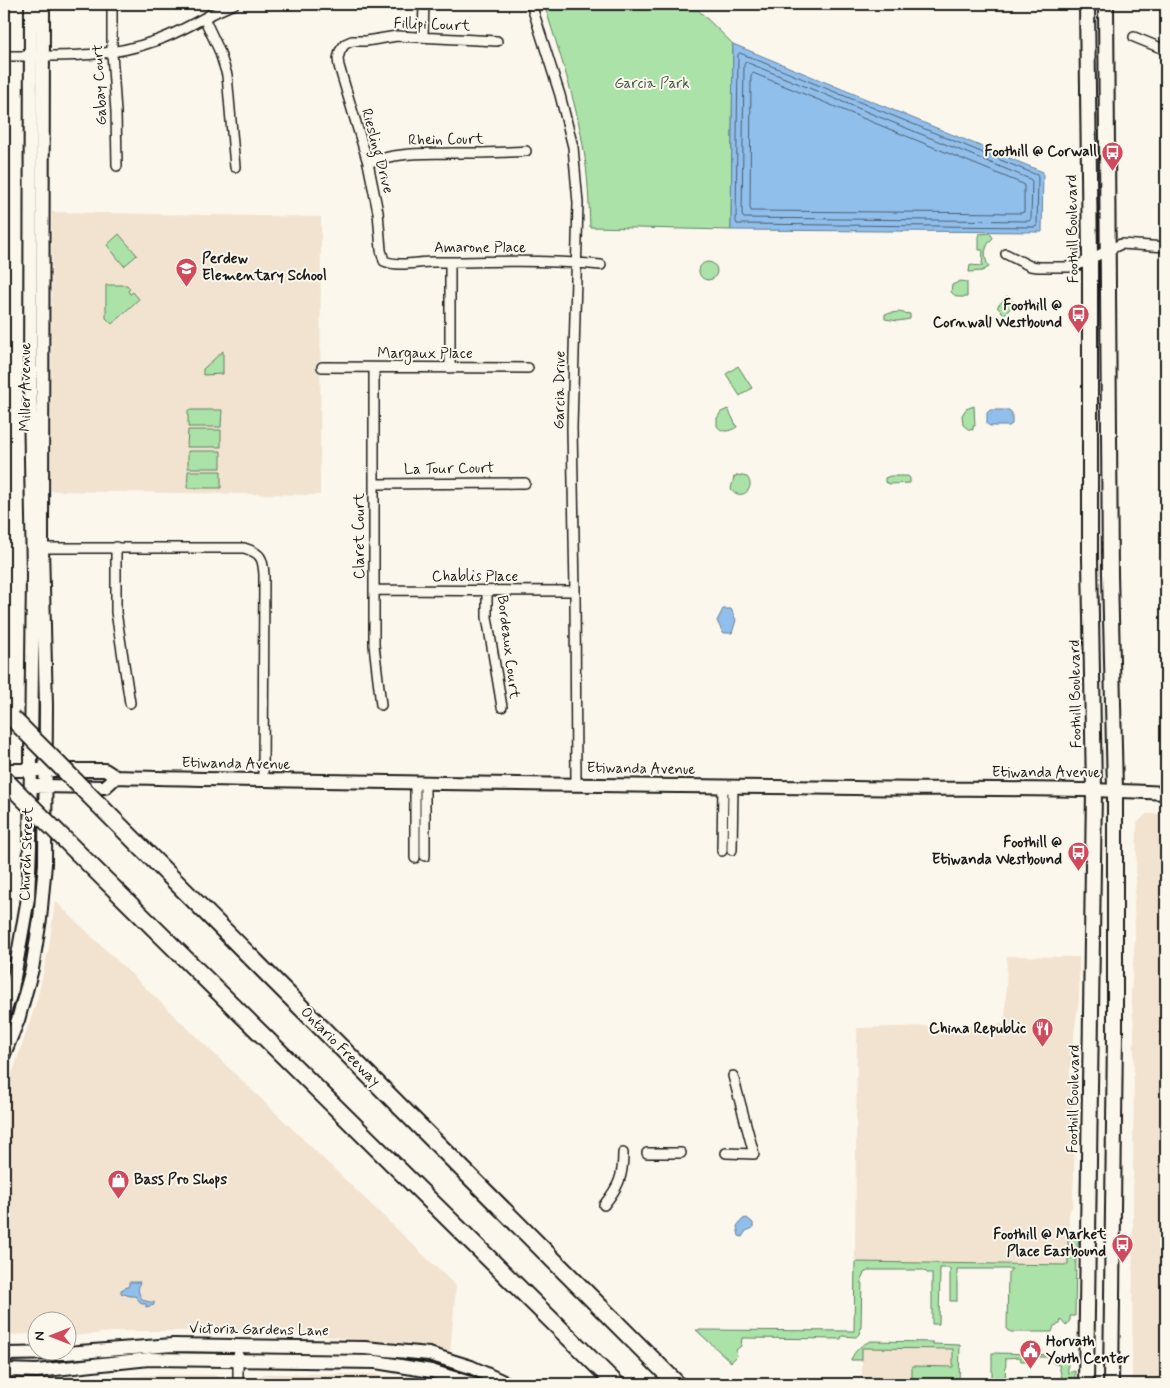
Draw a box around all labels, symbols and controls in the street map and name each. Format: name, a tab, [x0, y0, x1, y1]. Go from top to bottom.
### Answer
street label: Fillipi Court	[393, 14, 471, 36]
street label: Gabay Court	[88, 44, 112, 126]
park label: Garcia Park	[614, 74, 690, 94]
street label: Riesling Drive	[355, 106, 398, 196]
street label: Rhein Court	[408, 129, 484, 151]
bus stop icon: Foothill @ Corwall	[1101, 140, 1125, 171]
place label: Foothill @ Corwall	[984, 142, 1097, 162]
street label: Foothill Boulevard	[1062, 174, 1084, 283]
street label: Amarone Place	[434, 238, 526, 258]
place label: Perdew Elementary School	[202, 249, 327, 286]
school or university icon: Perdew Elementary School	[174, 256, 198, 287]
place label: Foothill @ Cornwall Westbound	[933, 296, 1062, 333]
bus stop icon: Foothill @ Cornwall Westbound	[1066, 303, 1090, 334]
street label: Miller Avenue	[16, 342, 36, 432]
street label: Margaux Place	[377, 344, 473, 365]
street label: Garcia Drive	[549, 350, 571, 430]
street label: La Tour Court	[404, 458, 494, 480]
street label: Claret Court	[350, 493, 370, 579]
street label: Chablis Place	[432, 567, 518, 587]
street label: Bordeaux Court	[492, 594, 524, 700]
street label: Foothill Boulevard	[1065, 639, 1087, 748]
street label: Etiwanda Avenue	[181, 753, 291, 775]
street label: Etiwanda Avenue	[586, 758, 696, 780]
street label: Etiwanda Avenue	[992, 763, 1100, 783]
street label: Church Street	[15, 806, 39, 902]
place label: Foothill @ Etiwanda Westbound	[932, 833, 1062, 870]
bus stop icon: Foothill @ Etiwanda Westbound	[1066, 840, 1090, 871]
street label: Ontario Freeway	[296, 1003, 384, 1091]
restaurant icon: China Republic	[1030, 1017, 1054, 1048]
place label: China Republic	[929, 1019, 1026, 1039]
street label: Foothill Boulevard	[1063, 1044, 1085, 1153]
shop icon: Bass Pro Shops	[106, 1168, 130, 1199]
place label: Bass Pro Shops	[134, 1170, 227, 1190]
place label: Foothill @ Market Place Eastbound	[993, 1225, 1107, 1262]
bus stop icon: Foothill @ Market Place Eastbound	[1110, 1232, 1134, 1263]
north arrow	[28, 1310, 78, 1360]
street label: Victoria Gardens Lane	[189, 1319, 329, 1341]
text: N	[31, 1331, 49, 1341]
place label: Horvath Youth Center	[1046, 1332, 1130, 1369]
public building icon: Horvath Youth Center	[1018, 1339, 1042, 1370]

